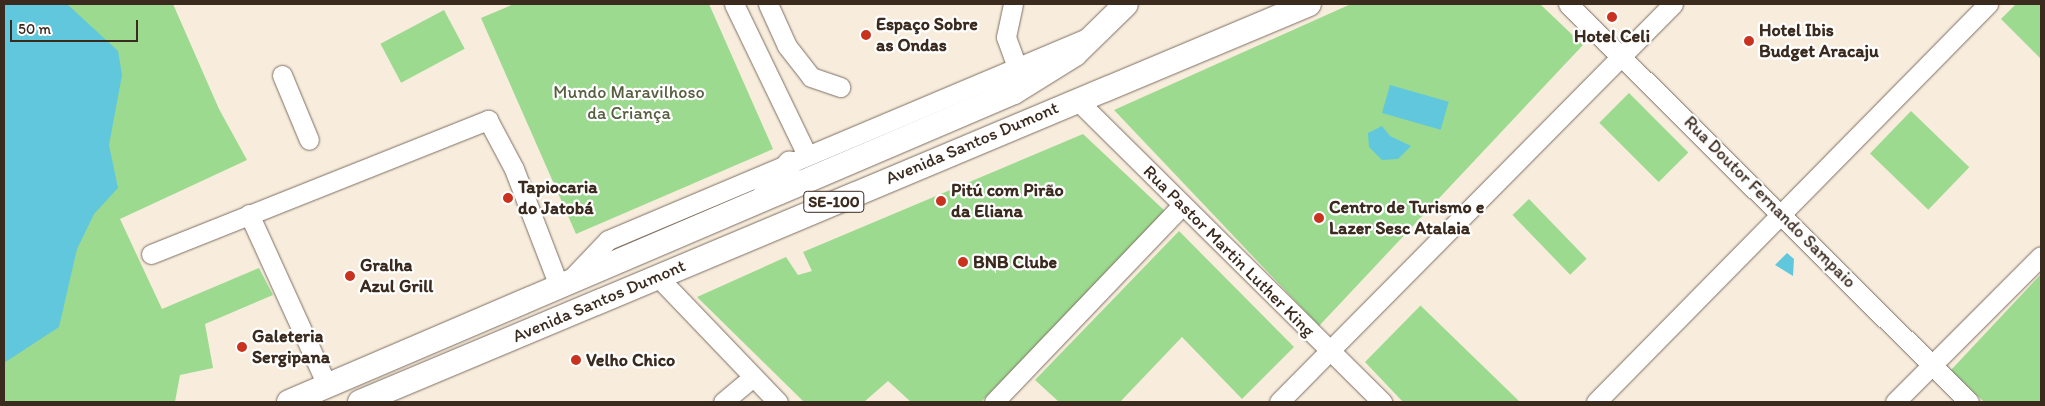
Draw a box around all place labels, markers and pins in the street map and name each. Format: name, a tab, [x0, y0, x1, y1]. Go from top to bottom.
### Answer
marker: Hotel Celi	[1606, 11, 1618, 23]
place label: Espaço Sobre as Ondas	[876, 14, 978, 56]
place label: Hotel Ibis Budget Aracaju	[1759, 20, 1879, 62]
place label: Hotel Celi	[1574, 25, 1650, 47]
marker: Espaço Sobre as Ondas	[860, 29, 872, 41]
marker: Hotel Ibis Budget Aracaju	[1743, 35, 1755, 47]
place label: Tapiocaria do Jatobá	[518, 177, 598, 220]
place label: Pitú com Pirão da Eliana	[951, 180, 1063, 222]
marker: Tapiocaria do Jatobá	[502, 192, 514, 204]
marker: Pitú com Pirão da Eliana	[935, 195, 947, 207]
place label: Centro de Turismo e Lazer Sesc Atalaia	[1329, 197, 1484, 240]
marker: Centro de Turismo e Lazer Sesc Atalaia	[1313, 212, 1325, 224]
place label: BNB Clube	[973, 251, 1057, 273]
place label: Gralha Azul Grill	[360, 255, 433, 298]
marker: BNB Clube	[957, 256, 969, 268]
marker: Gralha Azul Grill	[344, 270, 356, 282]
place label: Galeteria Sergipana	[252, 326, 330, 368]
marker: Galeteria Sergipana	[236, 341, 248, 353]
place label: Velho Chico	[586, 349, 675, 371]
marker: Velho Chico	[570, 354, 582, 366]

